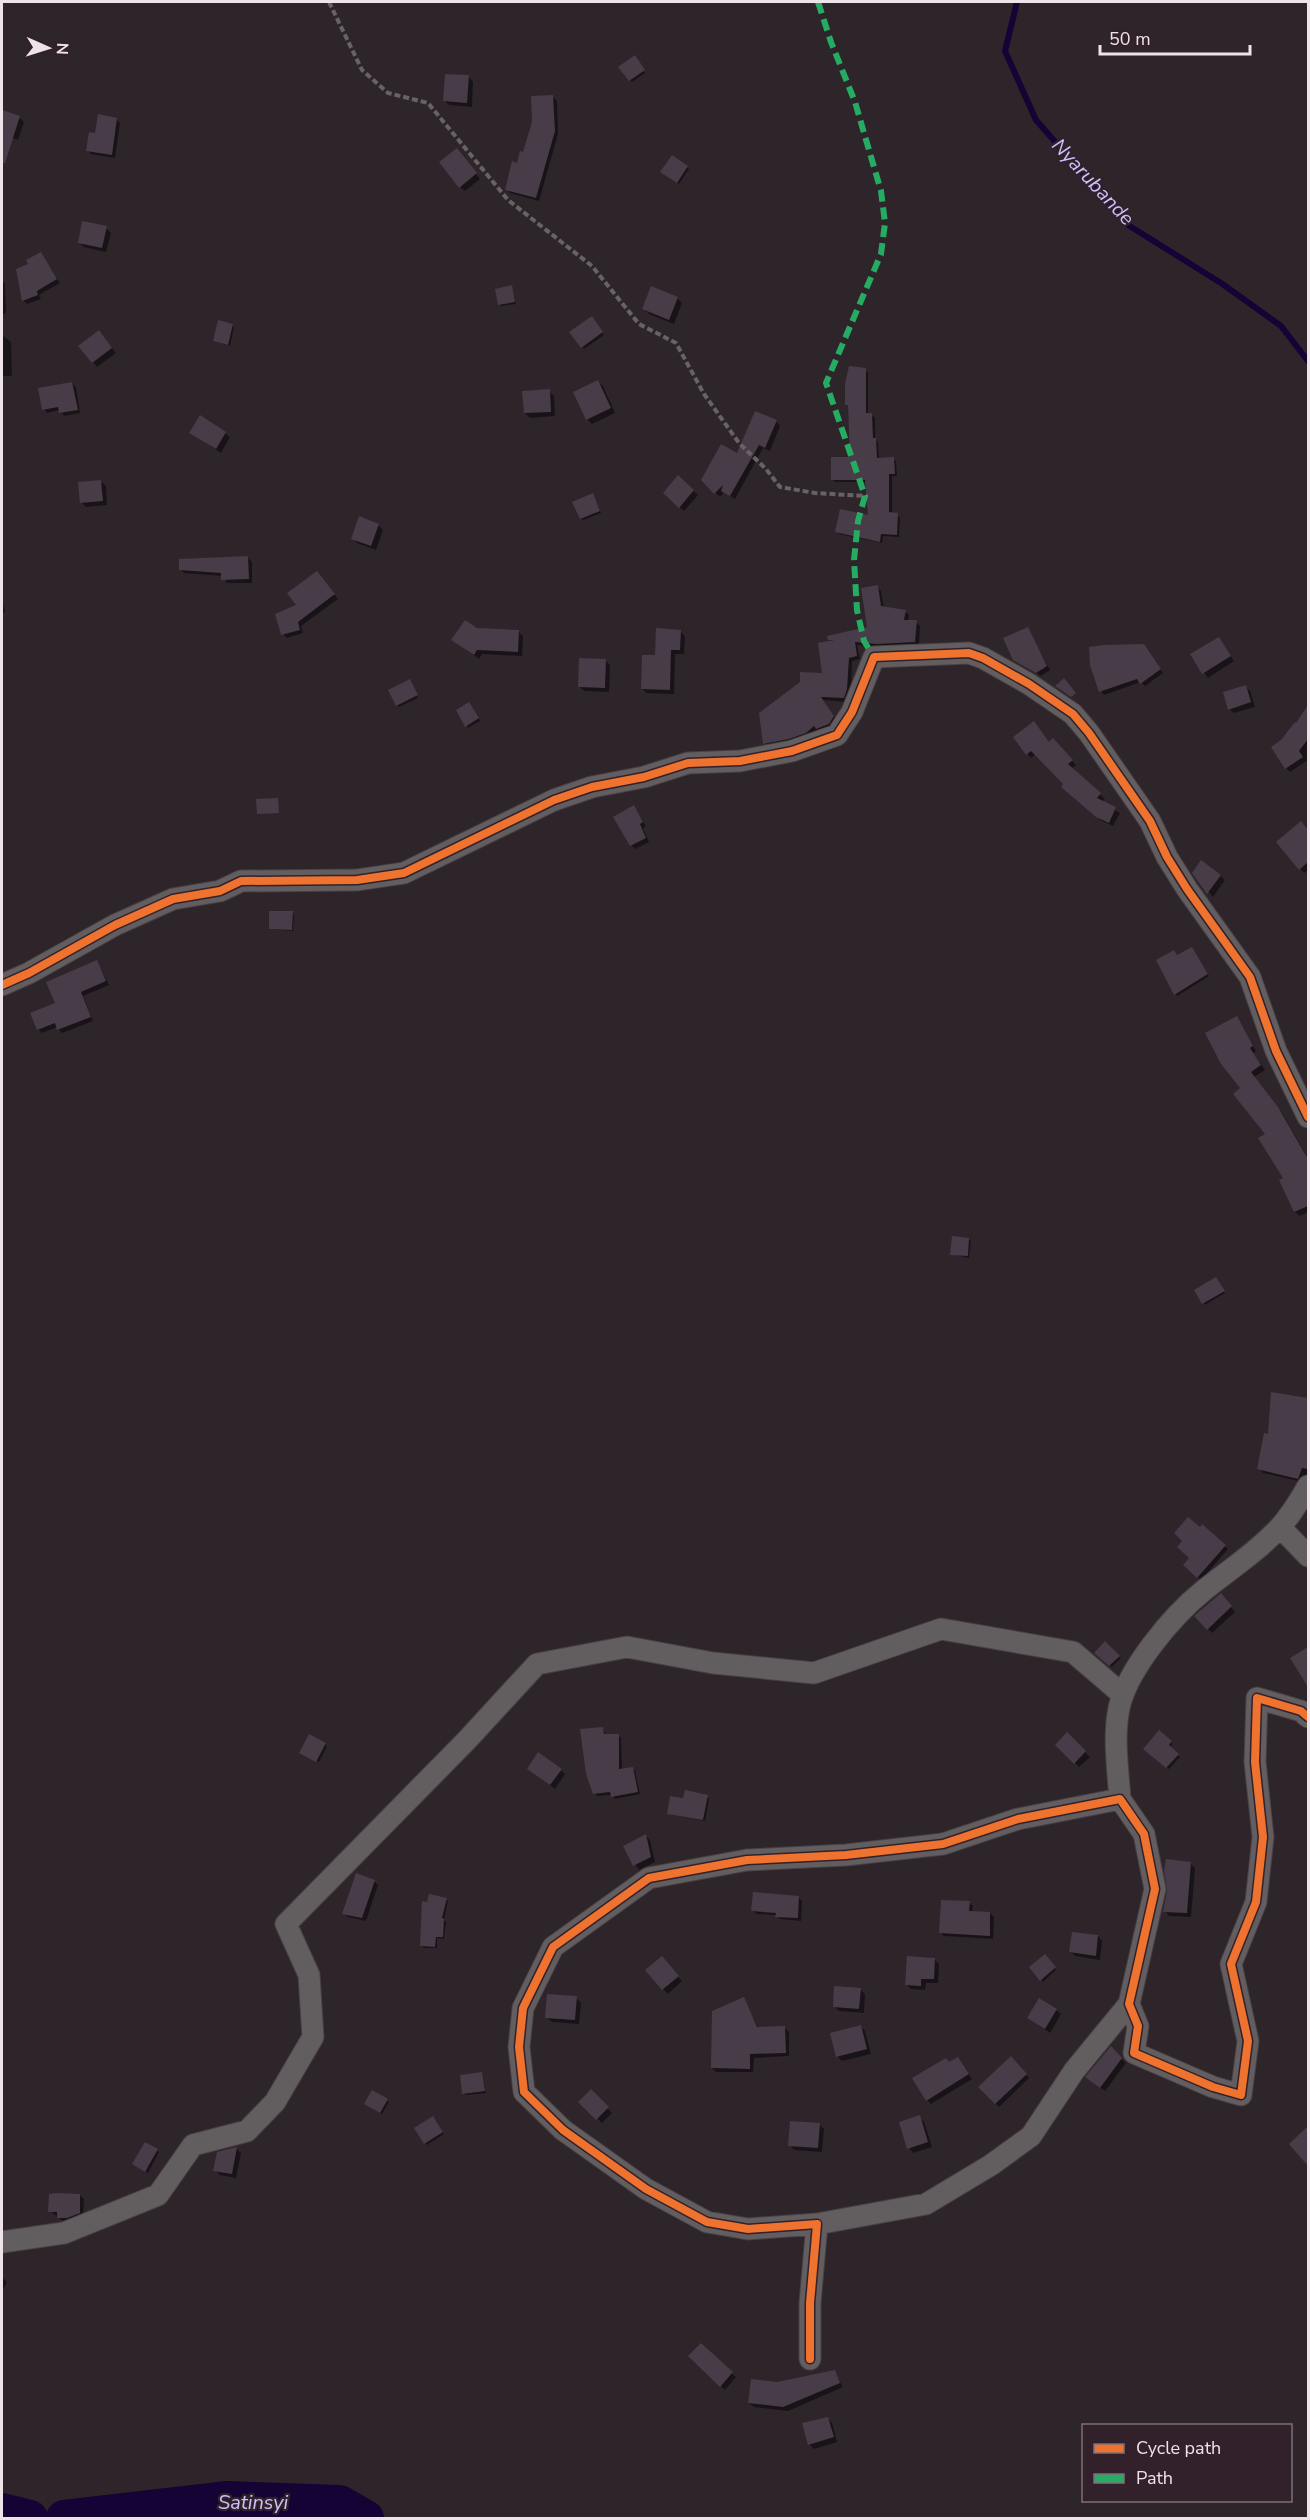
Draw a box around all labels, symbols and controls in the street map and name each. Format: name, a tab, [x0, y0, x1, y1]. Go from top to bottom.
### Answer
north arrow	[18, 18, 78, 78]
scale bar	[1100, 18, 1250, 56]
text: 50 m	[1109, 27, 1151, 51]
text: N	[51, 42, 73, 55]
water label: Nyarubande	[1046, 133, 1141, 232]
legend	[1082, 2424, 1292, 2502]
text: Cycle path	[1136, 2436, 1221, 2460]
text: Path	[1136, 2466, 1173, 2490]
water label: Satinsyi	[218, 2489, 288, 2516]

